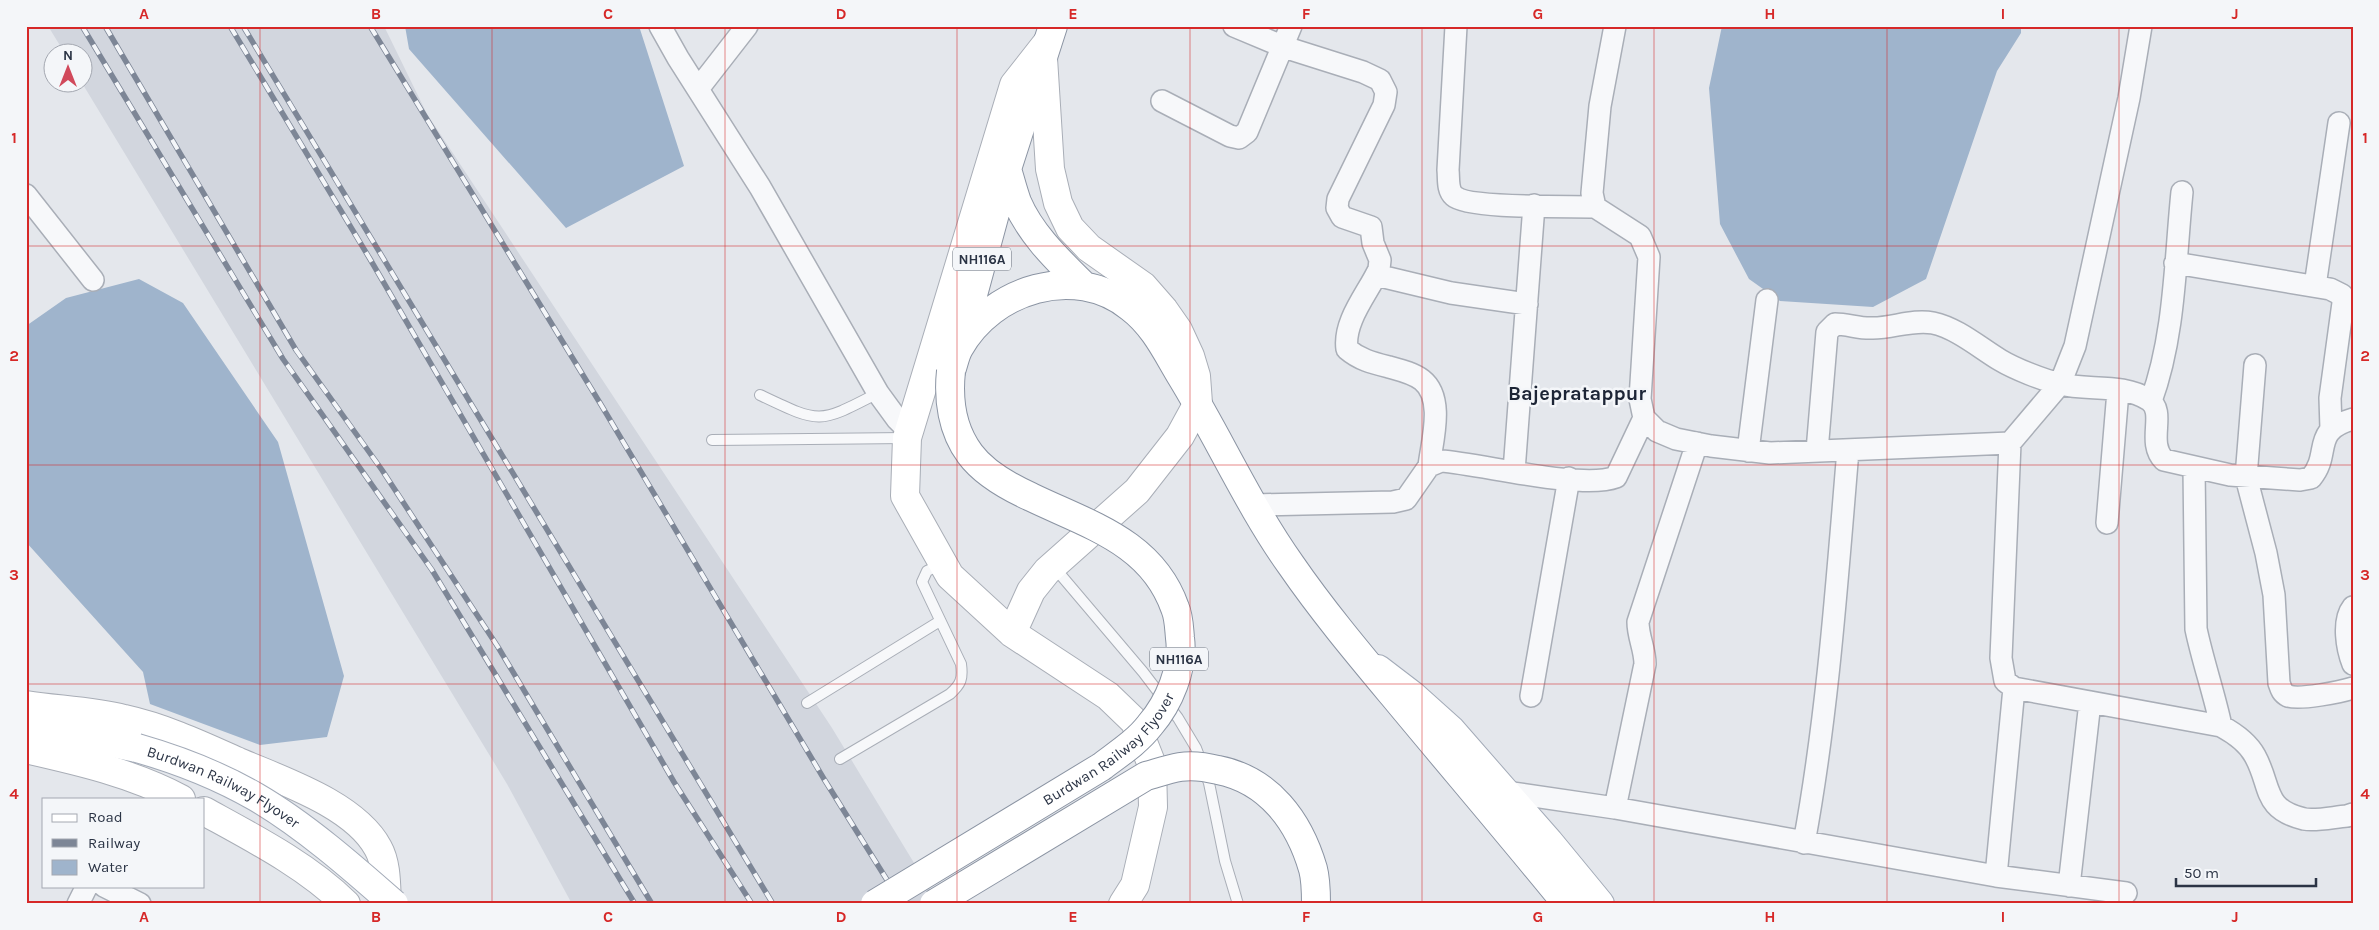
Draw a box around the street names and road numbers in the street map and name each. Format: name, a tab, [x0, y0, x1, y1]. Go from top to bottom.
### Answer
road number: NH116A	[953, 248, 1011, 270]
road number: NH116A	[1150, 648, 1208, 671]
street label: Burdwan Railway Flyover	[1040, 689, 1178, 809]
street label: Burdwan Railway Flyover	[145, 742, 304, 832]

